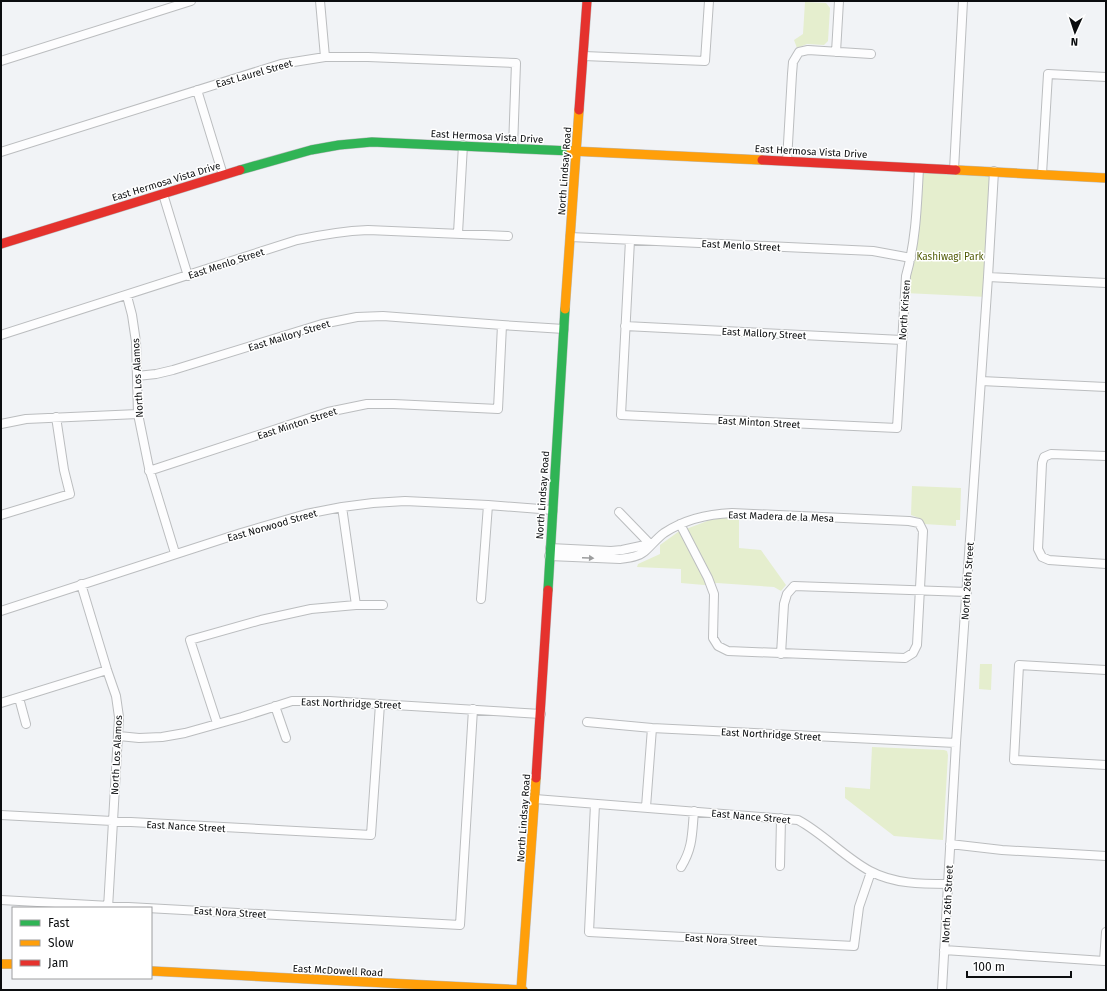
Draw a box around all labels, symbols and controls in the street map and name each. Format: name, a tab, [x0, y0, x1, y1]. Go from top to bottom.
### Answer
north arrow	[1055, 12, 1095, 52]
text: N	[1071, 35, 1078, 48]
street label: East Laurel Street	[214, 57, 294, 91]
street label: North Lindsay Road	[556, 126, 574, 216]
street label: East Hermosa Vista Drive	[430, 128, 544, 146]
street label: East Hermosa Vista Drive	[754, 143, 868, 161]
street label: East Hermosa Vista Drive	[111, 160, 222, 204]
street label: East Menlo Street	[701, 238, 781, 254]
street label: East Menlo Street	[187, 246, 266, 282]
park label: Kashiwagi Park	[916, 251, 985, 263]
street label: North Kristen	[897, 279, 913, 341]
street label: East Mallory Street	[247, 318, 332, 354]
street label: East Mallory Street	[721, 326, 807, 342]
street label: North Los Alamos	[130, 338, 146, 418]
street label: East Minton Street	[256, 405, 339, 442]
street label: East Minton Street	[717, 415, 801, 431]
street label: North Lindsay Road	[534, 450, 552, 540]
street label: East Norwood Street	[226, 507, 319, 544]
street label: East Madera de la Mesa	[728, 509, 834, 525]
street label: North 26th Street	[959, 541, 977, 620]
one-way arrow	[582, 555, 595, 561]
street label: East Northridge Street	[301, 696, 402, 712]
street label: North Los Alamos	[109, 715, 125, 795]
street label: East Northridge Street	[720, 726, 822, 744]
street label: North Lindsay Road	[515, 773, 533, 863]
street label: East Nance Street	[711, 808, 791, 826]
street label: East Nance Street	[146, 819, 226, 835]
street label: North 26th Street	[940, 864, 956, 943]
street label: East Nora Street	[193, 905, 267, 921]
legend	[12, 907, 152, 979]
text: Fast	[48, 916, 70, 930]
street label: East Nora Street	[684, 932, 758, 948]
text: Slow	[48, 936, 74, 950]
scale bar	[967, 953, 1071, 979]
text: Jam	[48, 956, 68, 970]
text: 100 m	[973, 960, 1005, 974]
street label: East McDowell Road	[292, 963, 383, 979]

